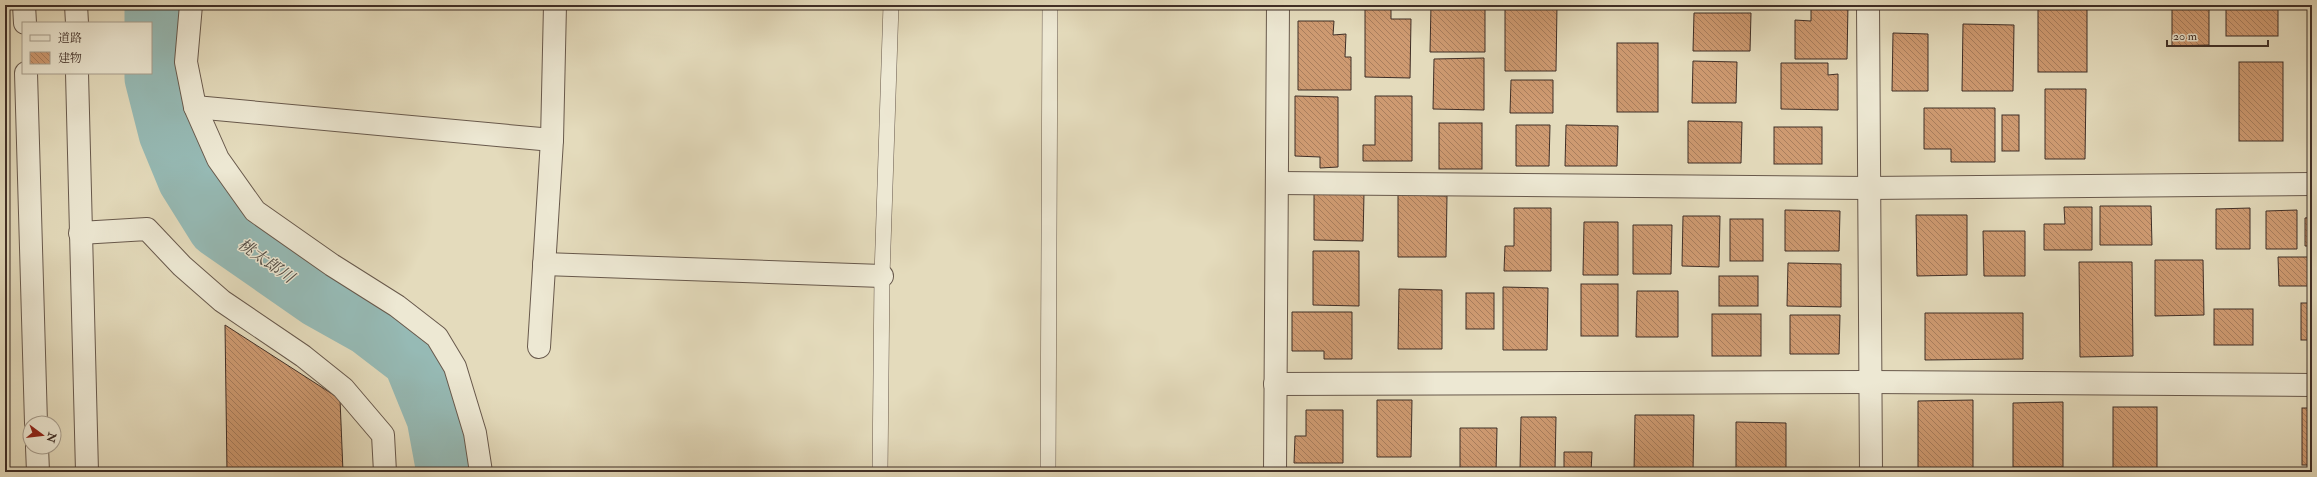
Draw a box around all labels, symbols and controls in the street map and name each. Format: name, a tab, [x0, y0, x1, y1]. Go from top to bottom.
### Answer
legend	[22, 22, 152, 74]
scale bar	[2167, 22, 2268, 48]
text: 20 m	[2173, 29, 2198, 44]
text: 道路	[58, 31, 82, 46]
text: 建物	[58, 51, 82, 66]
water label: 桃太郎川	[234, 234, 300, 289]
north arrow	[22, 415, 62, 455]
text: N	[43, 430, 59, 445]

